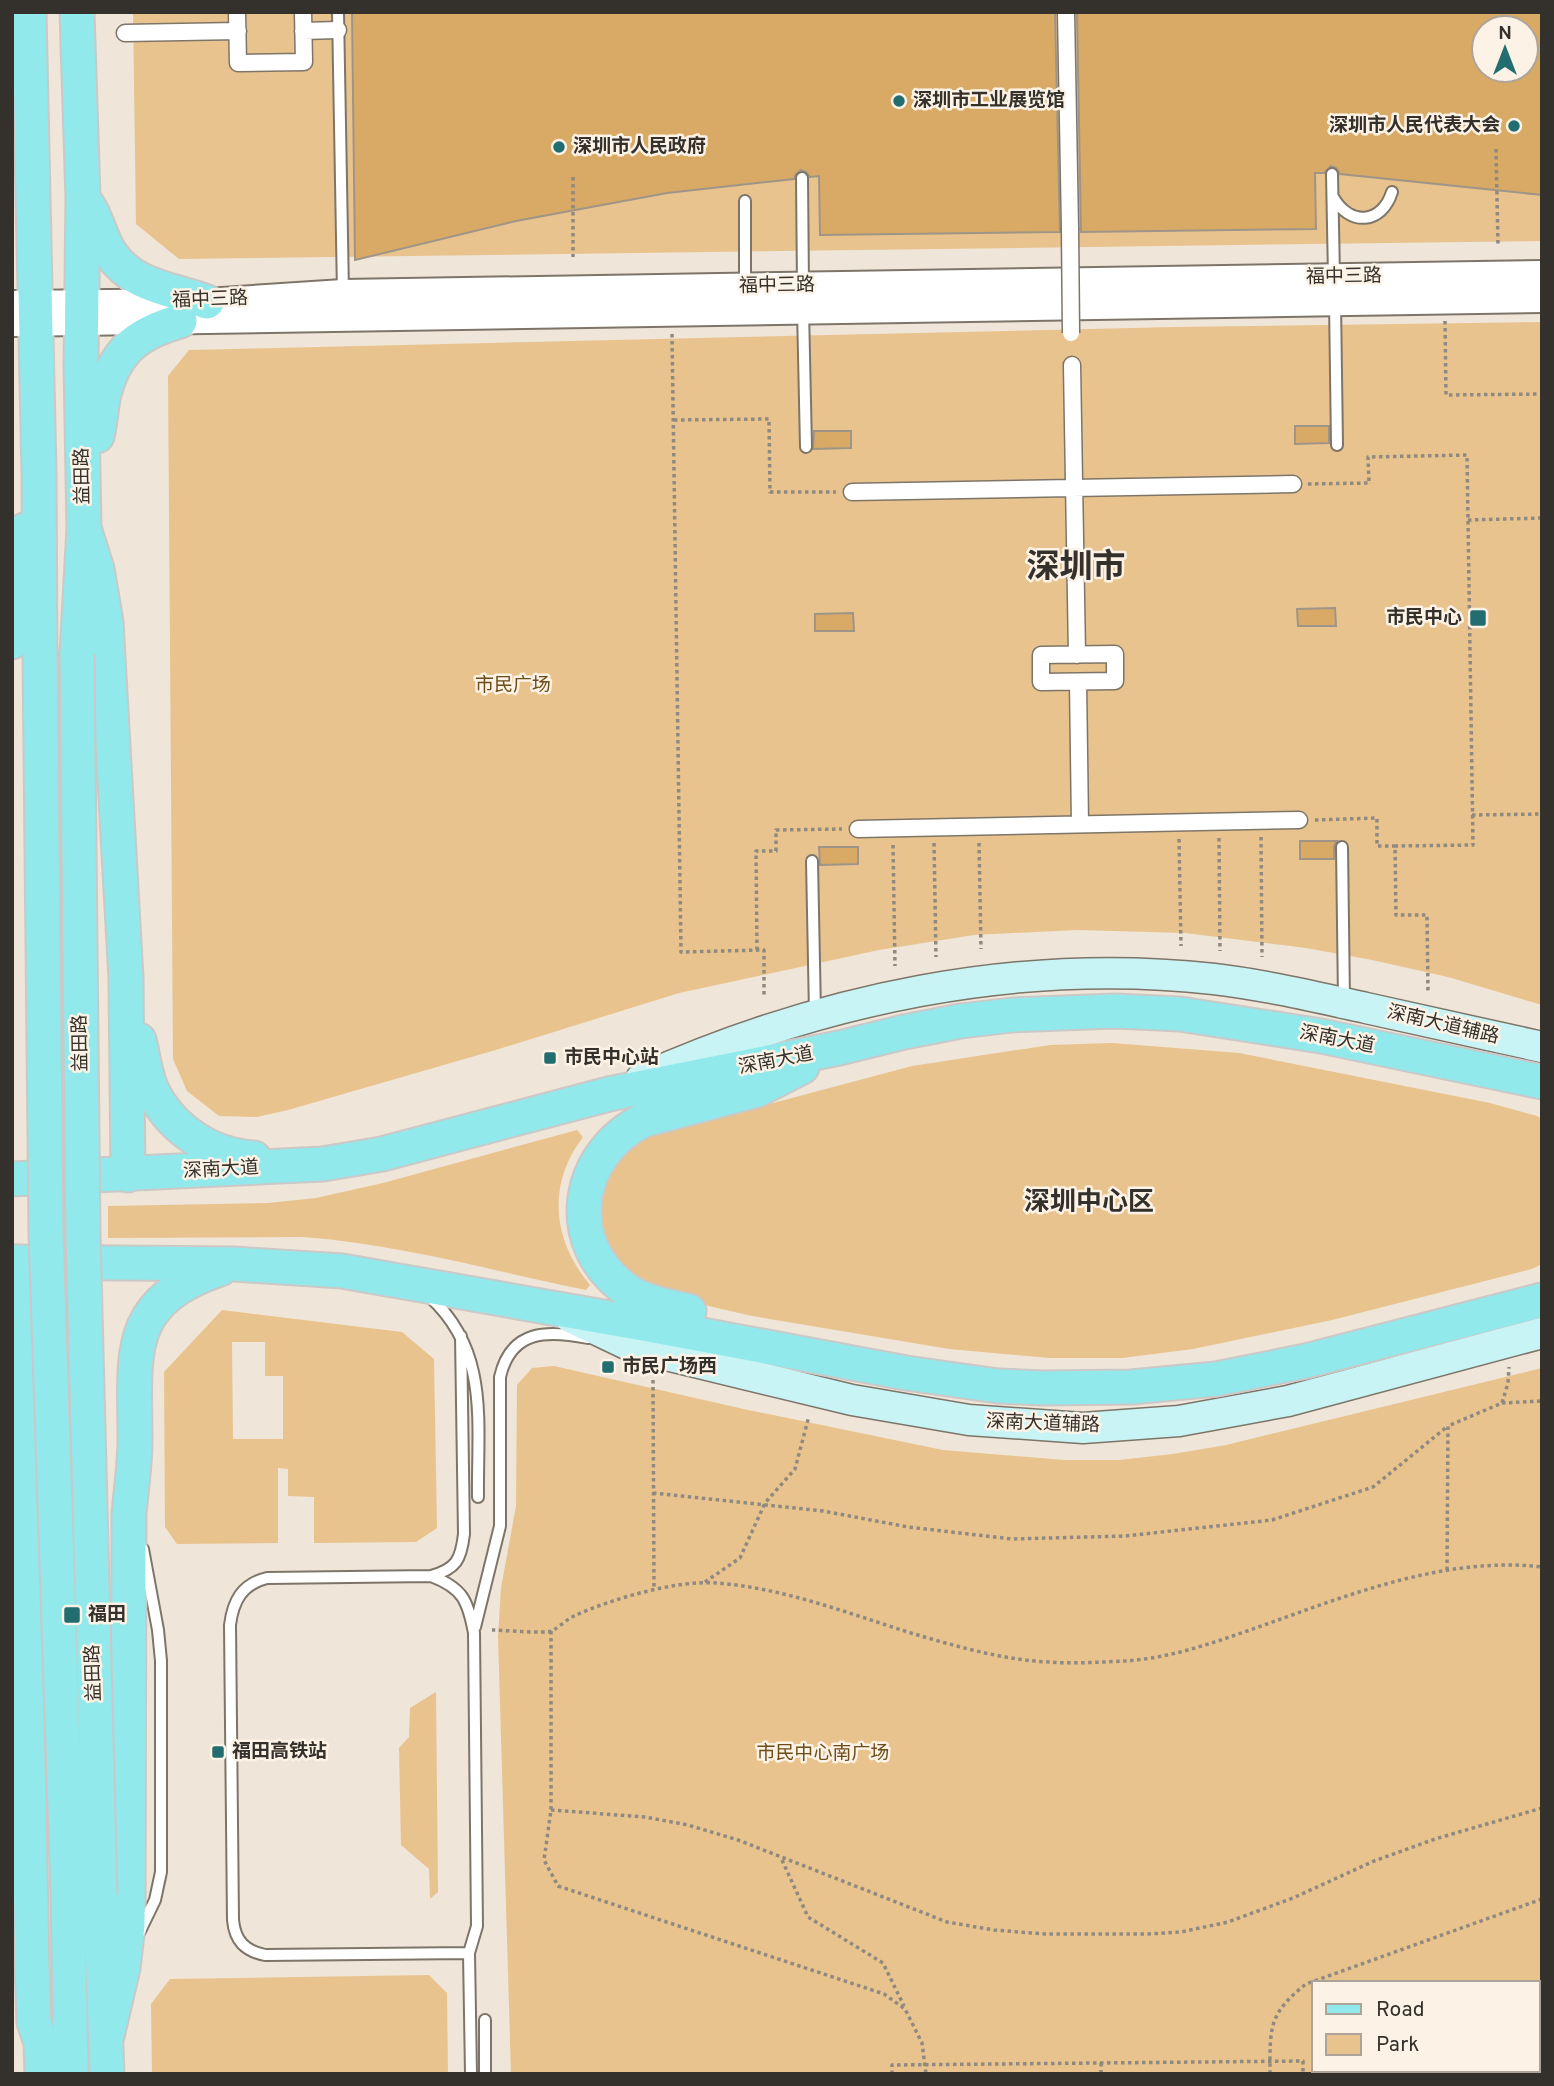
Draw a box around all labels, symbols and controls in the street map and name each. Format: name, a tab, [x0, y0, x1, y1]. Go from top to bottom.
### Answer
north arrow	[1470, 14, 1540, 84]
text: N	[1498, 22, 1512, 46]
place label: 深圳市工业展览馆	[913, 89, 1065, 113]
marker: 深圳市工业展览馆	[891, 93, 907, 109]
place label: 深圳市人民代表大会	[1329, 114, 1500, 138]
marker: 深圳市人民代表大会	[1506, 118, 1522, 134]
place label: 深圳市人民政府	[573, 135, 706, 159]
marker: 深圳市人民政府	[551, 139, 567, 155]
street label: 福中三路	[1306, 264, 1382, 290]
street label: 福中三路	[739, 273, 815, 299]
street label: 福中三路	[172, 287, 248, 313]
street label: 益田路	[71, 447, 95, 505]
district label: 深圳市	[1027, 548, 1126, 590]
place label: 市民中心	[1386, 606, 1462, 630]
marker: 市民中心	[1468, 608, 1488, 628]
park label: 市民广场	[475, 674, 551, 698]
street label: 深南大道辅路	[1385, 1000, 1501, 1050]
street label: 益田路	[69, 1014, 93, 1072]
street label: 深南大道	[1297, 1021, 1377, 1059]
street label: 深南大道	[736, 1042, 816, 1080]
place label: 市民中心站	[564, 1046, 659, 1070]
marker: 市民中心站	[542, 1050, 558, 1066]
street label: 深南大道	[182, 1156, 260, 1184]
district label: 深圳中心区	[1024, 1187, 1154, 1220]
place label: 市民广场西	[622, 1355, 717, 1379]
marker: 市民广场西	[600, 1359, 616, 1375]
street label: 深南大道辅路	[986, 1410, 1100, 1438]
place label: 福田	[88, 1603, 126, 1627]
marker: 福田	[62, 1605, 82, 1625]
street label: 益田路	[81, 1644, 107, 1702]
place label: 福田高铁站	[232, 1740, 327, 1764]
park label: 市民中心南广场	[756, 1742, 890, 1766]
marker: 福田高铁站	[210, 1744, 226, 1760]
legend	[1312, 1981, 1540, 2072]
text: Road	[1376, 1997, 1425, 2024]
text: Park	[1376, 2032, 1419, 2059]

